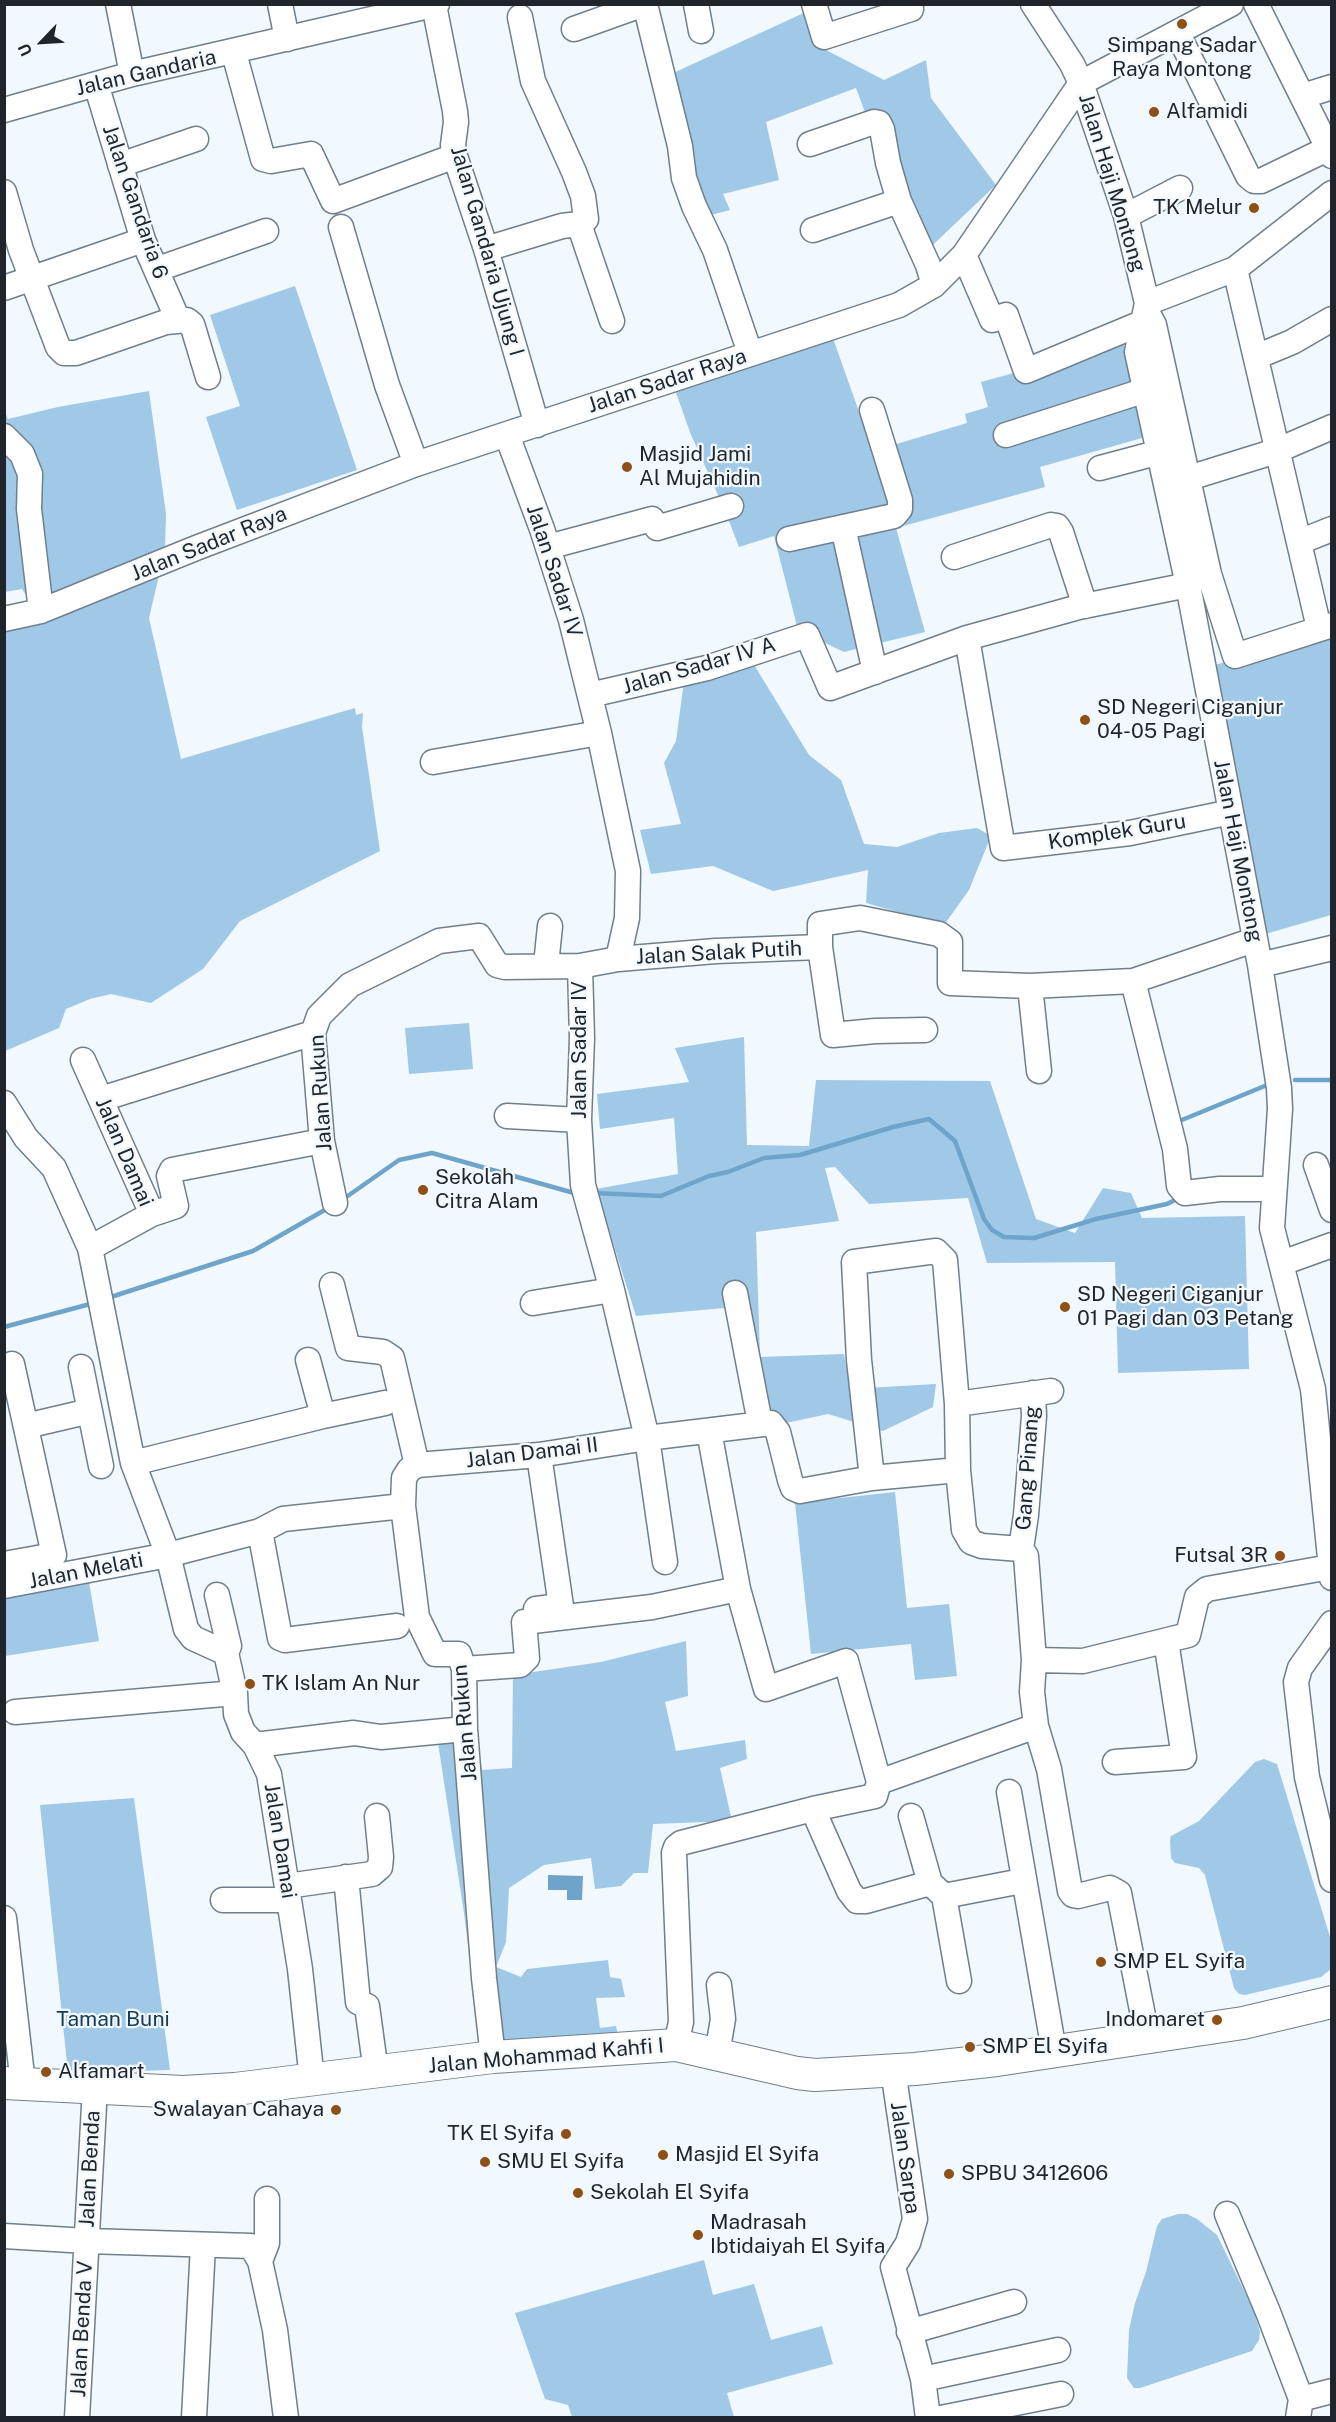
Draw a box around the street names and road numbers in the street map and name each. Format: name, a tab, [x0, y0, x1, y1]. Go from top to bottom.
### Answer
street label: Jalan Gandaria	[73, 45, 219, 101]
street label: Jalan Haji Montong	[1073, 91, 1151, 275]
street label: Jalan Gandaria 6	[97, 122, 173, 282]
street label: Jalan Gandaria Ujung I	[445, 143, 529, 359]
street label: Jalan Sadar Raya	[584, 343, 750, 419]
street label: Jalan Sadar Raya	[127, 501, 291, 587]
street label: Jalan Sadar IV	[521, 501, 587, 641]
street label: Jalan Sadar IV A	[620, 632, 778, 700]
street label: Jalan Haji Montong	[1208, 758, 1268, 944]
street label: Komplek Guru	[1046, 809, 1188, 855]
street label: Jalan Salak Putih	[635, 936, 803, 970]
street label: Jalan Sadar IV	[567, 981, 593, 1119]
street label: Jalan Rukun	[304, 1034, 338, 1152]
street label: Jalan Damai	[90, 1094, 158, 1210]
street label: Gang Pinang	[1011, 1405, 1045, 1531]
street label: Jalan Damai II	[464, 1432, 600, 1474]
street label: Jalan Melati	[27, 1548, 145, 1594]
street label: Jalan Rukun	[447, 1664, 483, 1782]
street label: Jalan Damai	[258, 1782, 302, 1900]
street label: Jalan Mohammad Kahfi I	[427, 2033, 665, 2079]
street label: Jalan Sarpa	[885, 2100, 925, 2216]
street label: Jalan Benda	[74, 2110, 106, 2228]
street label: Jalan Benda V	[66, 2260, 98, 2398]

